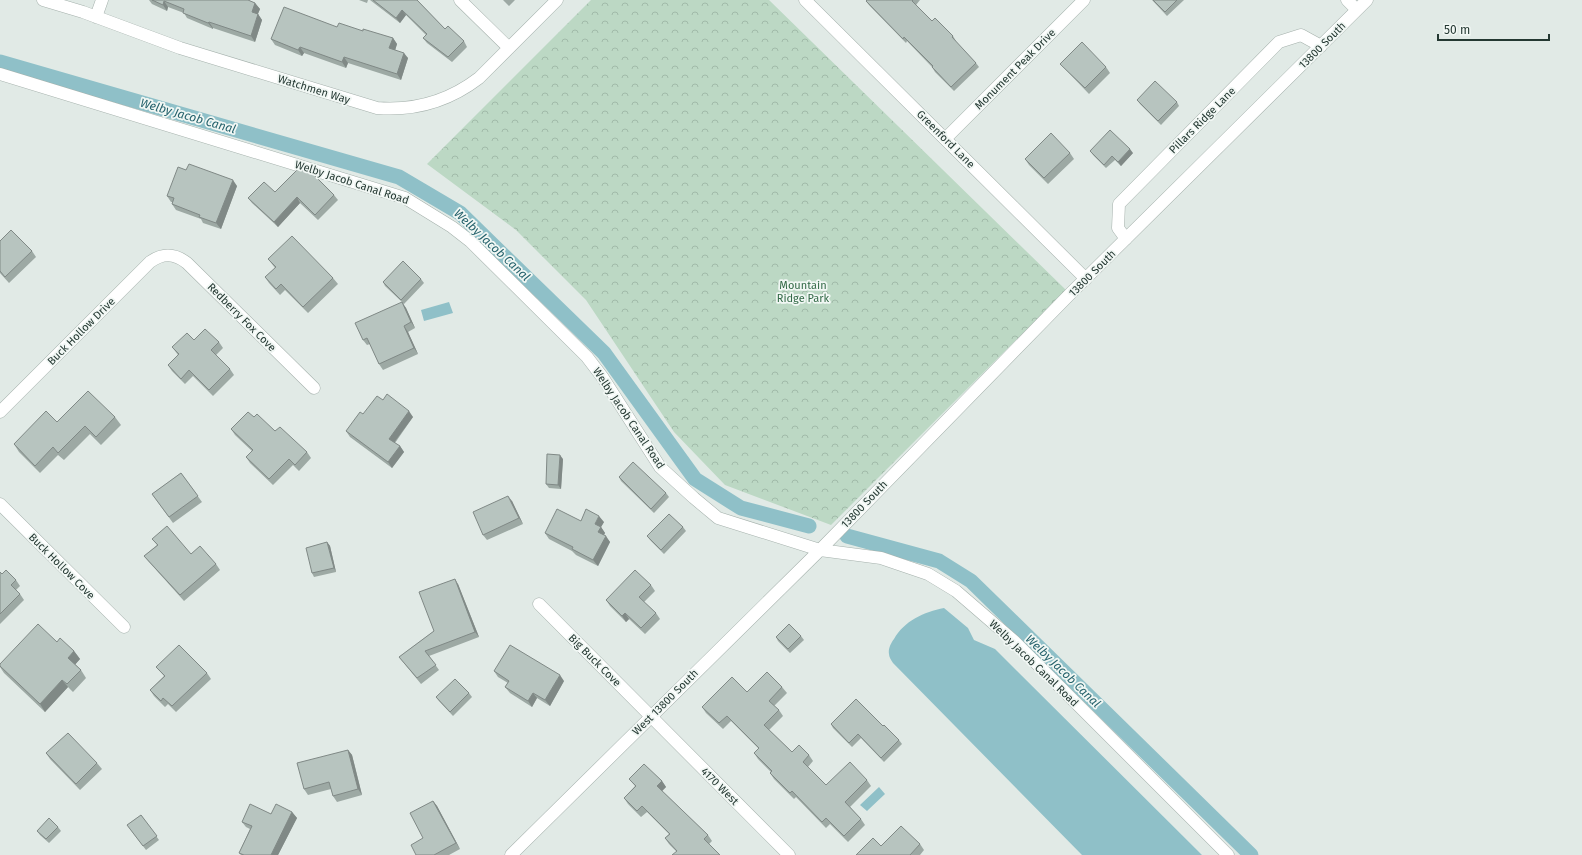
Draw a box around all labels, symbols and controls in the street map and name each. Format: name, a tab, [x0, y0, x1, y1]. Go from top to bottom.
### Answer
scale bar	[1438, 16, 1549, 42]
street label: 13800 South	[1296, 19, 1348, 71]
text: 50 m	[1444, 23, 1470, 37]
street label: Monument Peak Drive	[972, 26, 1058, 112]
street label: Watchmen Way	[276, 72, 352, 107]
street label: Pillars Ridge Lane	[1166, 84, 1238, 156]
water label: Welby Jacob Canal	[139, 96, 237, 136]
street label: Greenford Lane	[914, 108, 977, 171]
street label: Welby Jacob Canal Road	[293, 158, 411, 207]
water label: Welby Jacob Canal	[451, 206, 533, 284]
street label: 13800 South	[1066, 247, 1118, 299]
park label: Mountain Ridge Park	[777, 279, 830, 305]
street label: Redberry Fox Cove	[205, 280, 279, 354]
street label: Buck Hollow Drive	[45, 295, 118, 368]
street label: Welby Jacob Canal Road	[590, 365, 667, 471]
street label: 13800 South	[839, 478, 890, 531]
street label: Buck Hollow Cove	[26, 531, 97, 602]
street label: Welby Jacob Canal Road	[987, 617, 1081, 709]
street label: Big Buck Cove	[566, 631, 624, 689]
water label: Welby Jacob Canal	[1023, 632, 1103, 710]
street label: West 13800 South	[630, 667, 701, 738]
street label: 4170 West	[698, 765, 741, 808]

